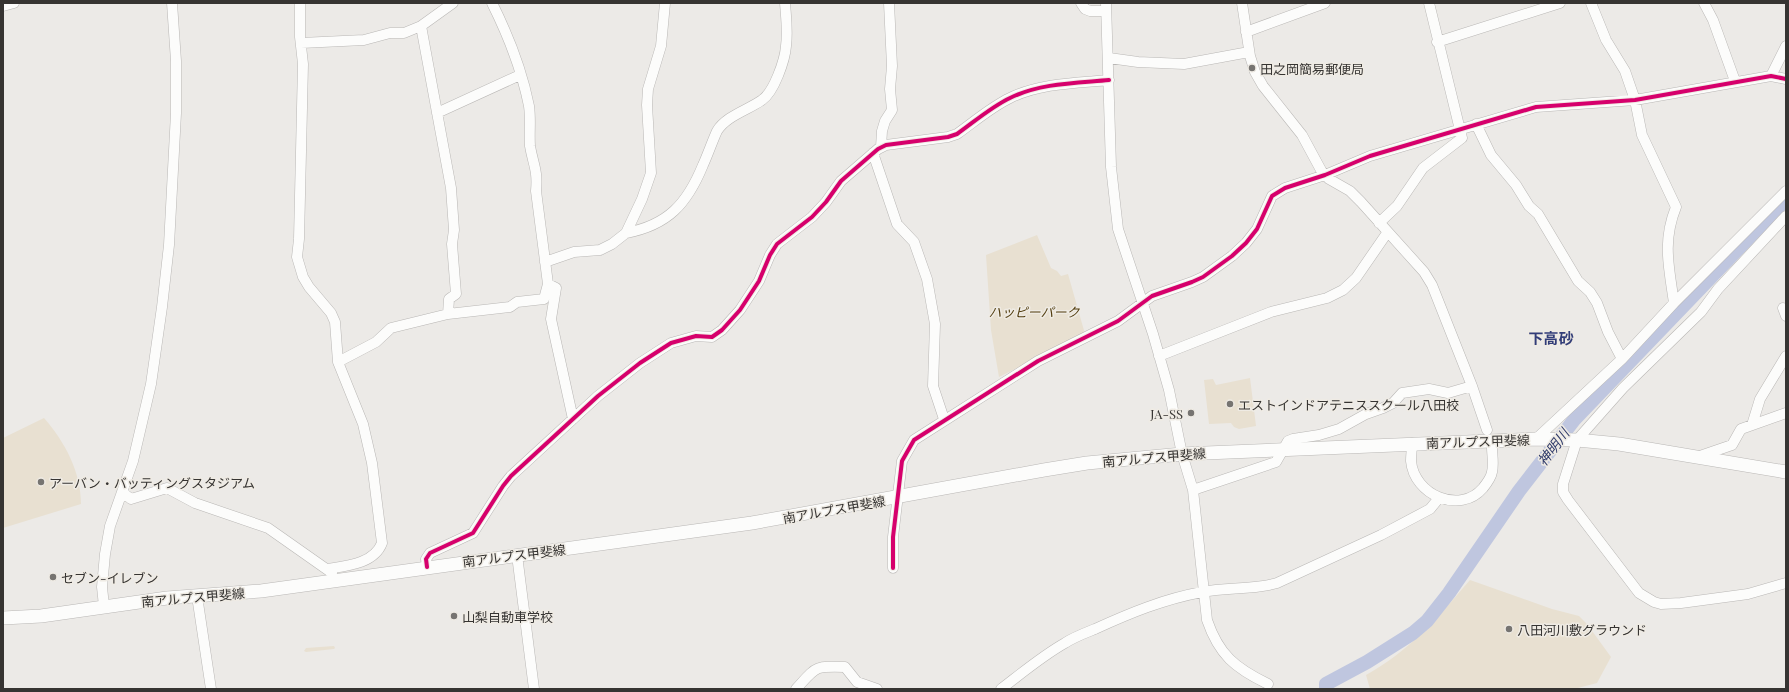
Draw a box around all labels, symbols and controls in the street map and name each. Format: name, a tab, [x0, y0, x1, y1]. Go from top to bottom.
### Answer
place label: 田之岡簡易郵便局	[1260, 60, 1364, 77]
marker: 田之岡簡易郵便局	[1247, 63, 1257, 73]
park label: ハッピーパーク	[989, 303, 1080, 320]
district label: 下高砂	[1528, 328, 1574, 348]
place label: エストインドアテニススクール八田校	[1238, 396, 1459, 413]
marker: エストインドアテニススクール八田校	[1225, 399, 1235, 409]
place label: JA-SS	[1149, 405, 1183, 422]
marker: JA-SS	[1186, 408, 1196, 418]
water label: 神明川	[1533, 423, 1574, 469]
street label: 南アルプス甲斐線	[1426, 431, 1530, 451]
street label: 南アルプス甲斐線	[1102, 444, 1206, 470]
place label: アーバン・バッティングスタジアム	[49, 474, 255, 491]
marker: アーバン・バッティングスタジアム	[36, 477, 46, 487]
street label: 南アルプス甲斐線	[781, 492, 887, 526]
street label: 南アルプス甲斐線	[461, 540, 567, 570]
place label: セブン-イレブン	[61, 569, 159, 586]
marker: セブン-イレブン	[48, 572, 58, 582]
street label: 南アルプス甲斐線	[141, 584, 245, 610]
place label: 山梨自動車学校	[462, 608, 553, 625]
marker: 山梨自動車学校	[449, 611, 459, 621]
place label: 八田河川敷グラウンド	[1517, 621, 1647, 638]
marker: 八田河川敷グラウンド	[1504, 624, 1514, 634]

